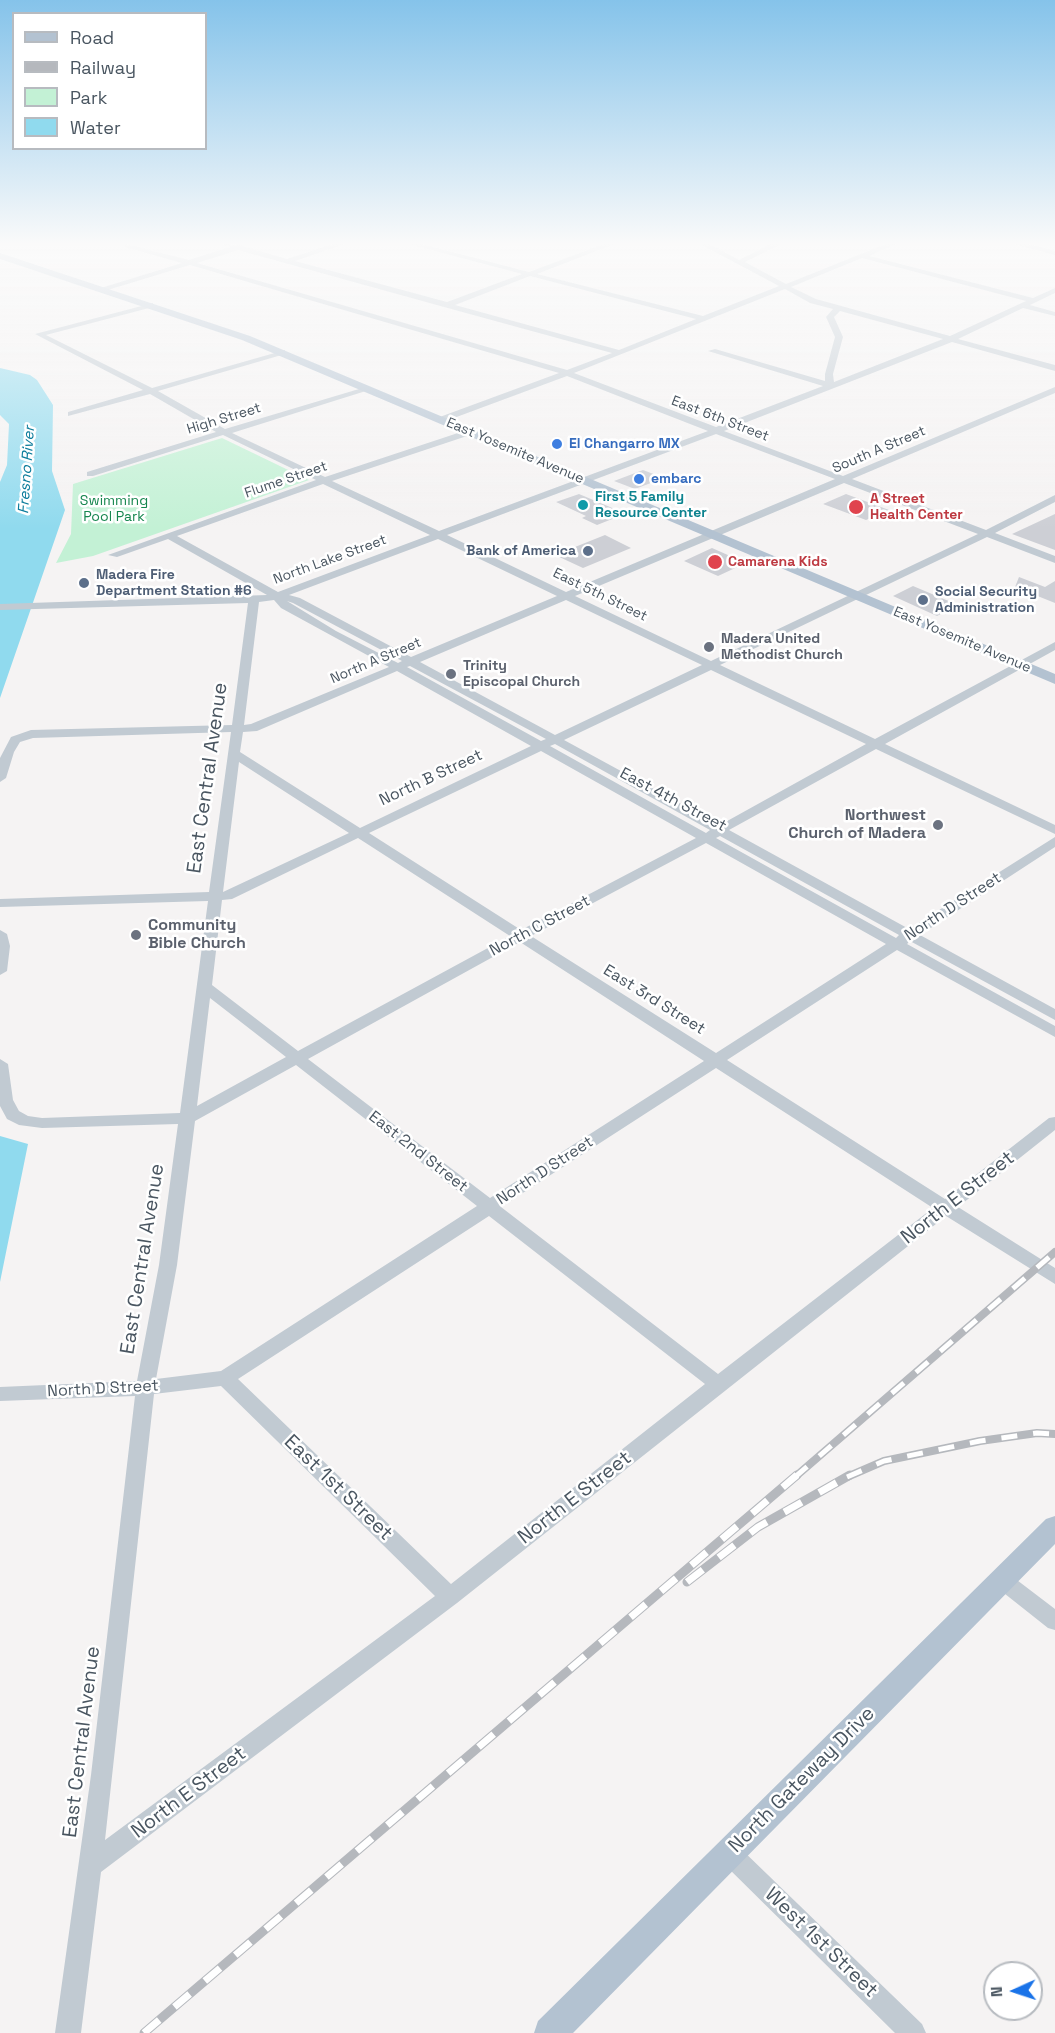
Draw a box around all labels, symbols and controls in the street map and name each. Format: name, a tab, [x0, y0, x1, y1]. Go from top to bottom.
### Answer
legend	[12, 12, 207, 150]
text: Road	[70, 26, 114, 49]
text: Railway	[70, 56, 136, 79]
text: Park	[70, 86, 107, 109]
text: Water	[70, 116, 121, 139]
street label: East 6th Street	[669, 393, 771, 445]
street label: High Street	[185, 400, 263, 438]
street label: East Yosemite Avenue	[444, 414, 586, 488]
street label: South A Street	[830, 423, 928, 477]
water label: Fresno River	[15, 425, 39, 515]
place label: El Changarro MX	[569, 436, 680, 452]
marker: El Changarro MX	[550, 437, 564, 451]
street label: Flume Street	[242, 458, 330, 502]
place label: embarc	[651, 471, 702, 487]
marker: embarc	[632, 472, 646, 486]
place label: First 5 Family Resource Center	[595, 489, 707, 522]
place label: A Street Health Center	[870, 491, 963, 524]
park label: Swimming Pool Park	[80, 493, 148, 526]
marker: First 5 Family Resource Center	[576, 498, 590, 512]
marker: A Street Health Center	[847, 498, 865, 516]
street label: North Lake Street	[271, 532, 389, 588]
place label: Bank of America	[466, 543, 576, 559]
marker: Bank of America	[581, 544, 595, 558]
marker: Camarena Kids	[706, 553, 724, 571]
place label: Camarena Kids	[728, 554, 828, 570]
street label: East 5th Street	[550, 565, 650, 625]
place label: Madera Fire Department Station #6	[96, 567, 252, 600]
marker: Madera Fire Department Station #6	[77, 576, 91, 590]
place label: Social Security Administration	[935, 584, 1037, 616]
marker: Social Security Administration	[916, 593, 930, 607]
street label: East Yosemite Avenue	[891, 603, 1033, 677]
place label: Madera United Methodist Church	[721, 631, 843, 664]
street label: North A Street	[328, 634, 424, 688]
marker: Madera United Methodist Church	[702, 640, 716, 654]
place label: Trinity Episcopal Church	[463, 658, 580, 690]
marker: Trinity Episcopal Church	[444, 667, 458, 681]
street label: East Central Avenue	[183, 681, 233, 875]
street label: North B Street	[376, 746, 486, 810]
street label: East 4th Street	[616, 764, 730, 836]
place label: Northwest Church of Madera	[788, 806, 926, 844]
marker: Northwest Church of Madera	[931, 818, 945, 832]
street label: North D Street	[901, 869, 1005, 945]
street label: North C Street	[486, 891, 594, 961]
place label: Community Bible Church	[148, 916, 246, 954]
marker: Community Bible Church	[129, 928, 143, 942]
street label: East 3rd Street	[599, 961, 709, 1039]
street label: East 2nd Street	[365, 1107, 471, 1197]
street label: North D Street	[493, 1133, 597, 1209]
street label: North E Street	[897, 1146, 1019, 1250]
street label: East Central Avenue	[116, 1162, 170, 1356]
street label: North D Street	[47, 1376, 159, 1402]
street label: East 1st Street	[279, 1430, 397, 1546]
street label: North E Street	[514, 1446, 636, 1550]
street label: East Central Avenue	[58, 1645, 106, 1839]
street label: North Gateway Drive	[724, 1702, 880, 1858]
street label: North E Street	[127, 1742, 251, 1844]
street label: West 1st Street	[759, 1883, 883, 2003]
north arrow	[983, 1961, 1043, 2021]
text: N	[986, 1986, 1007, 1998]

